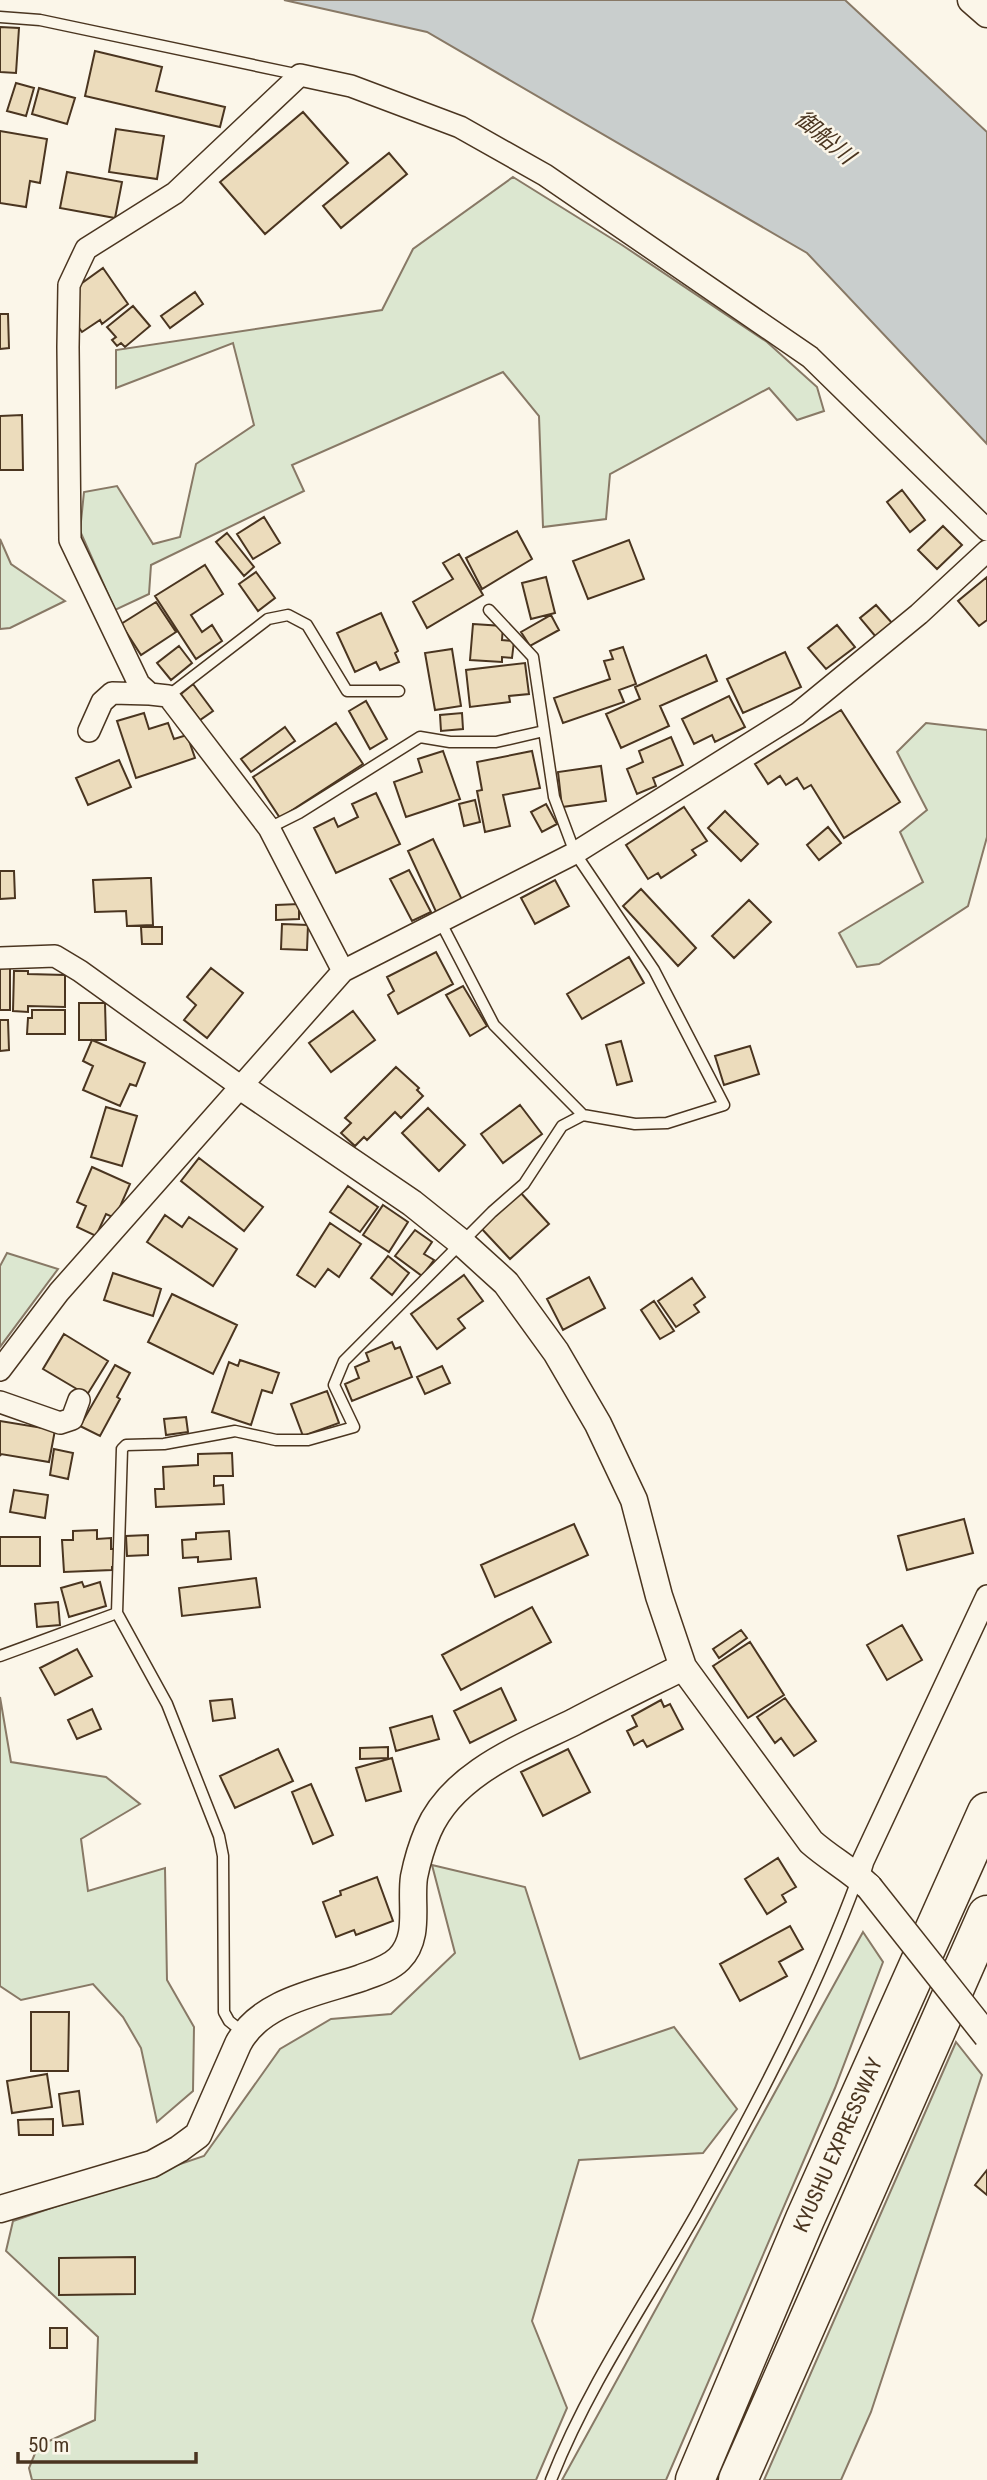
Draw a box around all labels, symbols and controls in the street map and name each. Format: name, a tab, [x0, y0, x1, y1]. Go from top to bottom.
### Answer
water label: 御船川	[790, 105, 862, 172]
street label: KYUSHU EXPRESSWAY	[789, 2054, 887, 2236]
scale bar	[18, 2420, 196, 2464]
text: 50 m	[28, 2433, 69, 2457]

